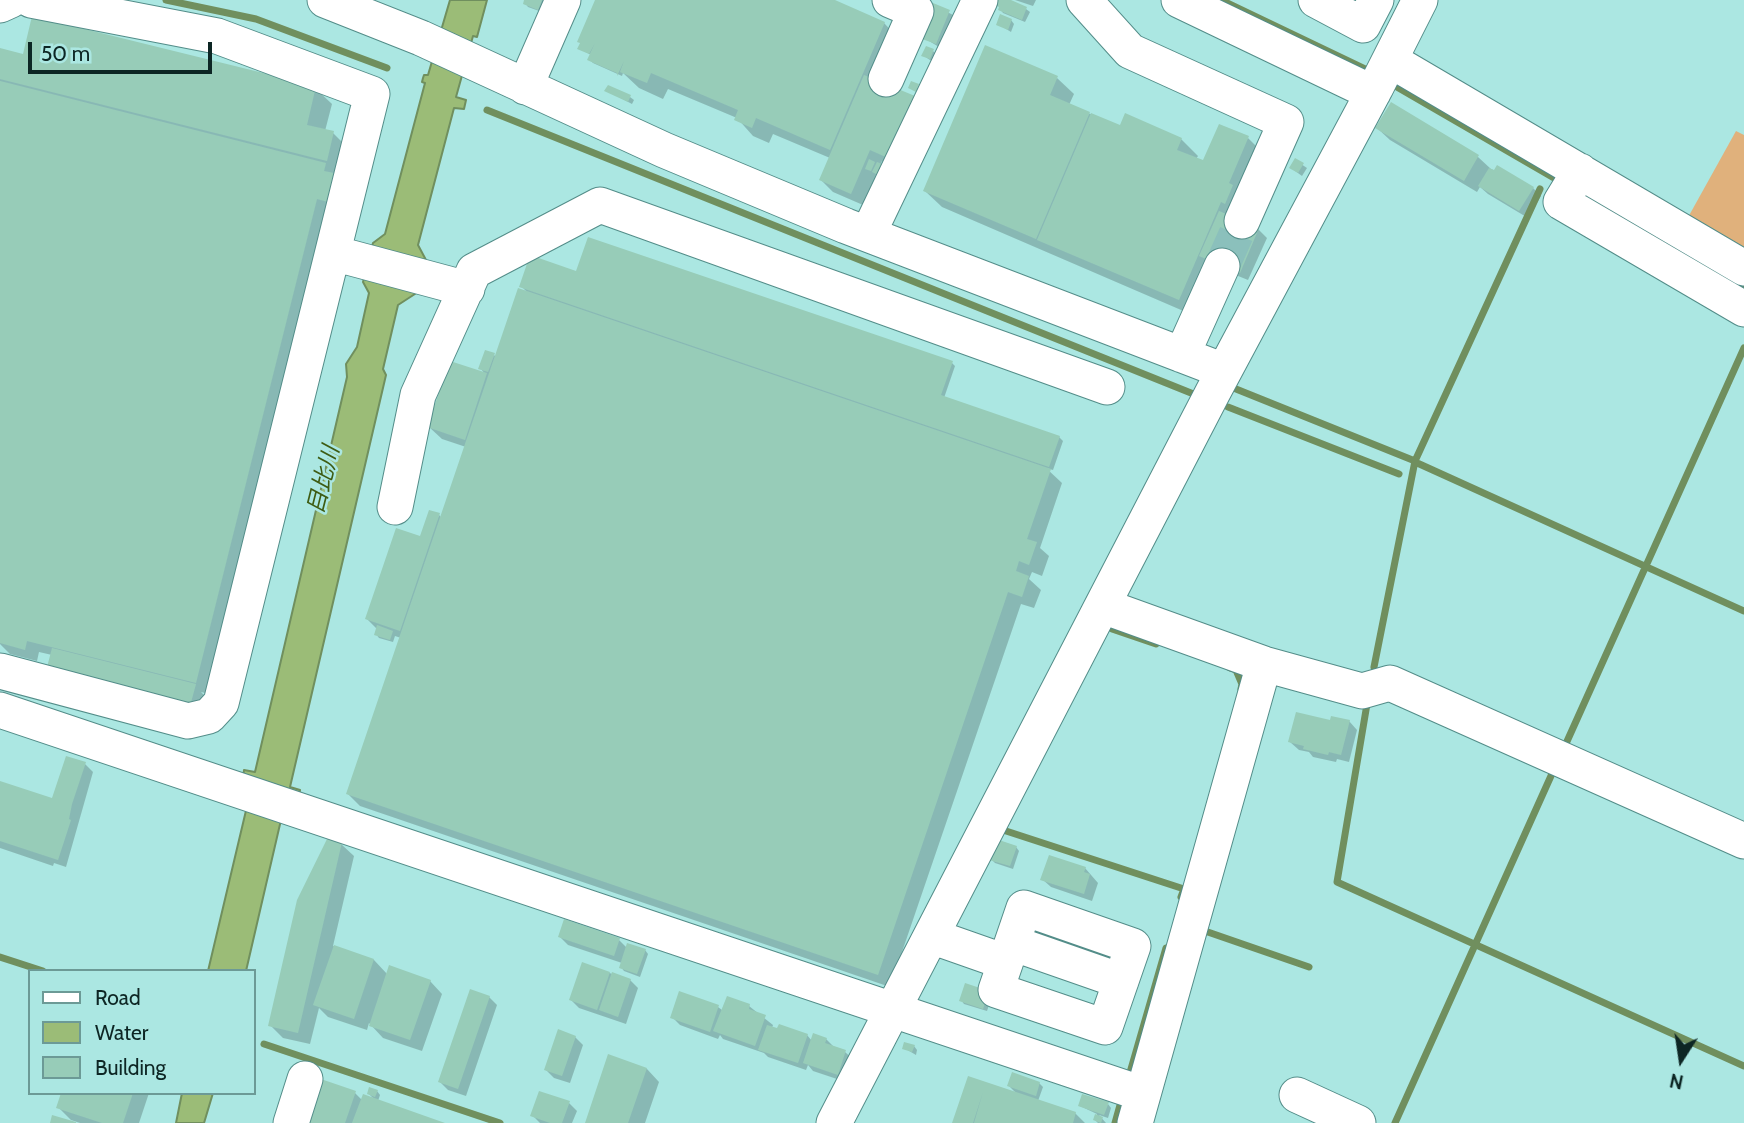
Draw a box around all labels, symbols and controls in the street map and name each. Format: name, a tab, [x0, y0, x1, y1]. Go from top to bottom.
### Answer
scale bar	[32, 28, 215, 72]
text: 50 m	[41, 41, 90, 66]
water label: 目比川	[302, 443, 346, 517]
legend	[28, 969, 256, 1095]
text: Road	[95, 985, 141, 1010]
text: Water	[95, 1020, 148, 1045]
north arrow	[1646, 1025, 1716, 1095]
text: Building	[95, 1055, 166, 1080]
text: N	[1668, 1068, 1685, 1094]

